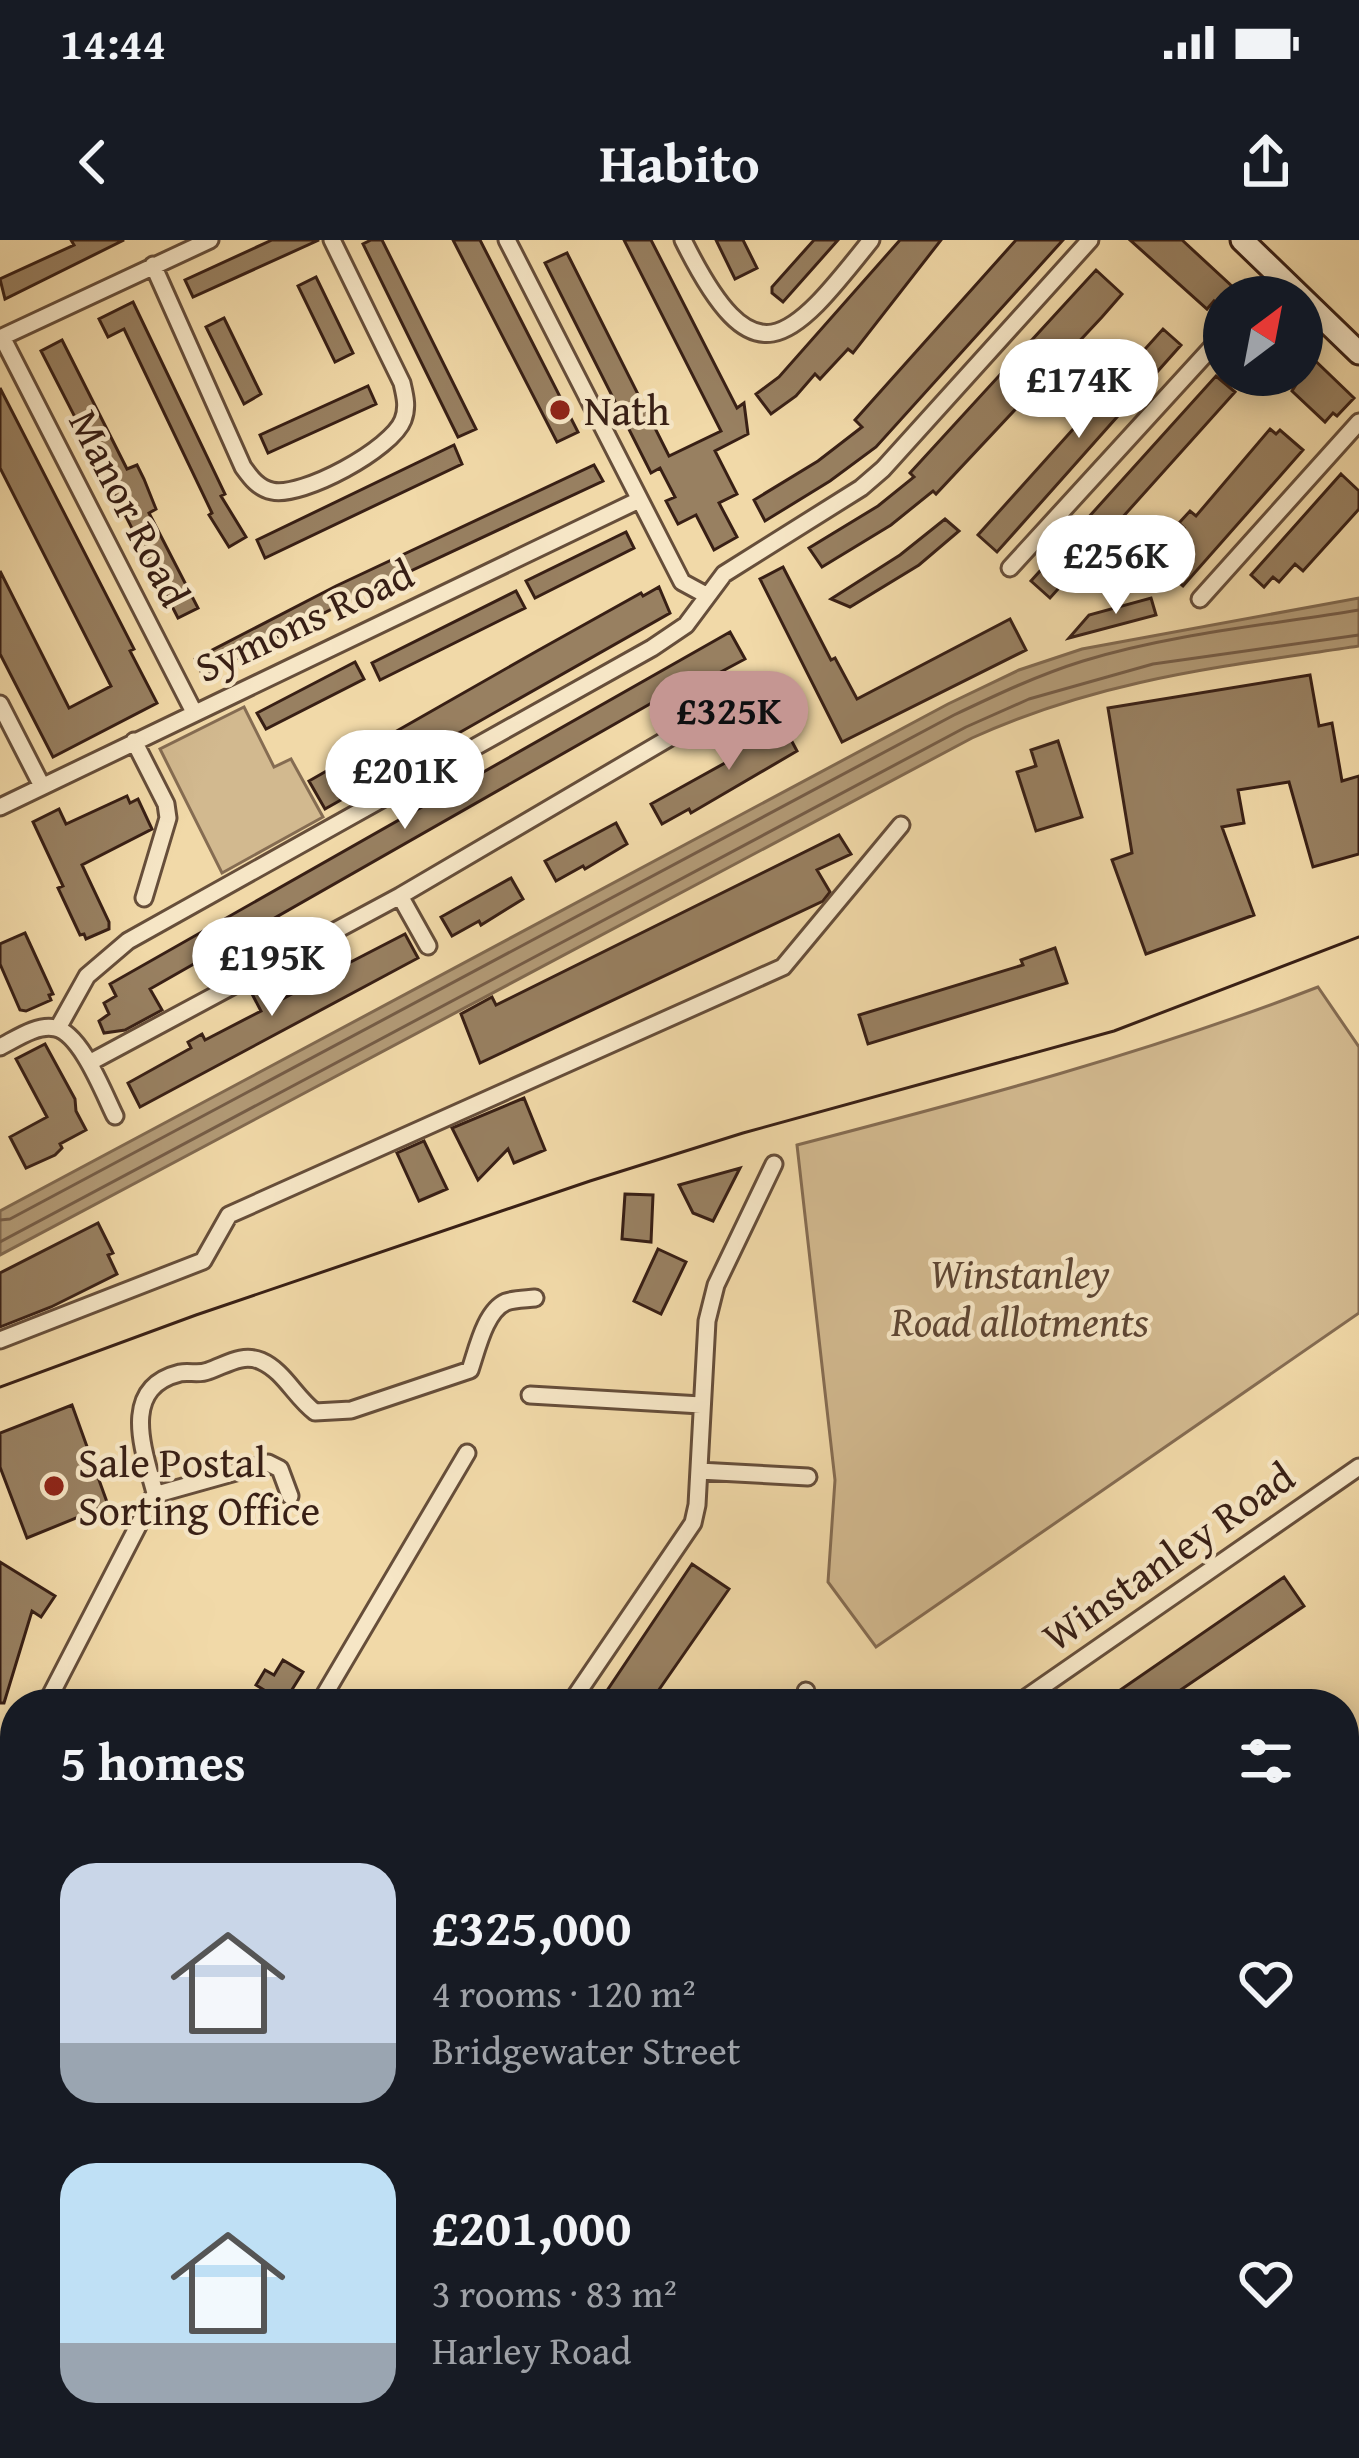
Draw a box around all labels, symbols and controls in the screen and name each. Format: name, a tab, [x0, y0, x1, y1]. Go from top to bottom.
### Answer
text: 14:44	[60, 10, 166, 75]
text: Habito	[599, 123, 760, 202]
icon: back	[60, 129, 126, 195]
icon: share	[1233, 129, 1299, 195]
north arrow	[1203, 276, 1323, 396]
map controls	[1203, 276, 1323, 396]
pin: £174K	[995, 339, 1163, 441]
text: £174K	[1026, 349, 1132, 406]
place label: Nath	[584, 379, 670, 440]
marker: Nath	[547, 397, 573, 423]
street label: Manor Road	[55, 399, 206, 617]
pin: £256K	[1032, 515, 1200, 617]
text: £256K	[1063, 525, 1169, 582]
street label: Symons Road	[185, 542, 423, 697]
pin: £325K	[645, 671, 813, 773]
text: £325K	[676, 681, 782, 738]
pin: £201K	[321, 730, 489, 832]
text: £201K	[352, 740, 458, 797]
pin: £195K	[188, 917, 356, 1019]
text: £195K	[219, 927, 325, 984]
park label: Winstanley Road allotments	[890, 1242, 1149, 1351]
place label: Sale Postal Sorting Office	[78, 1431, 320, 1540]
street label: Winstanley Road	[1029, 1446, 1307, 1665]
marker: Sale Postal Sorting Office	[41, 1473, 67, 1499]
text: 5 homes	[60, 1724, 246, 1799]
icon: filters	[1233, 1728, 1299, 1794]
text: £325,000	[432, 1889, 631, 1964]
icon: home	[156, 1911, 300, 2055]
icon: heart	[1233, 1950, 1299, 2016]
text: 4 rooms · 120 m²	[432, 1964, 696, 2021]
text: Bridgewater Street	[432, 2021, 741, 2078]
text: £201,000	[432, 2189, 631, 2264]
icon: home	[156, 2211, 300, 2355]
icon: heart	[1233, 2250, 1299, 2316]
text: 3 rooms · 83 m²	[432, 2264, 677, 2321]
text: Harley Road	[432, 2321, 631, 2378]

